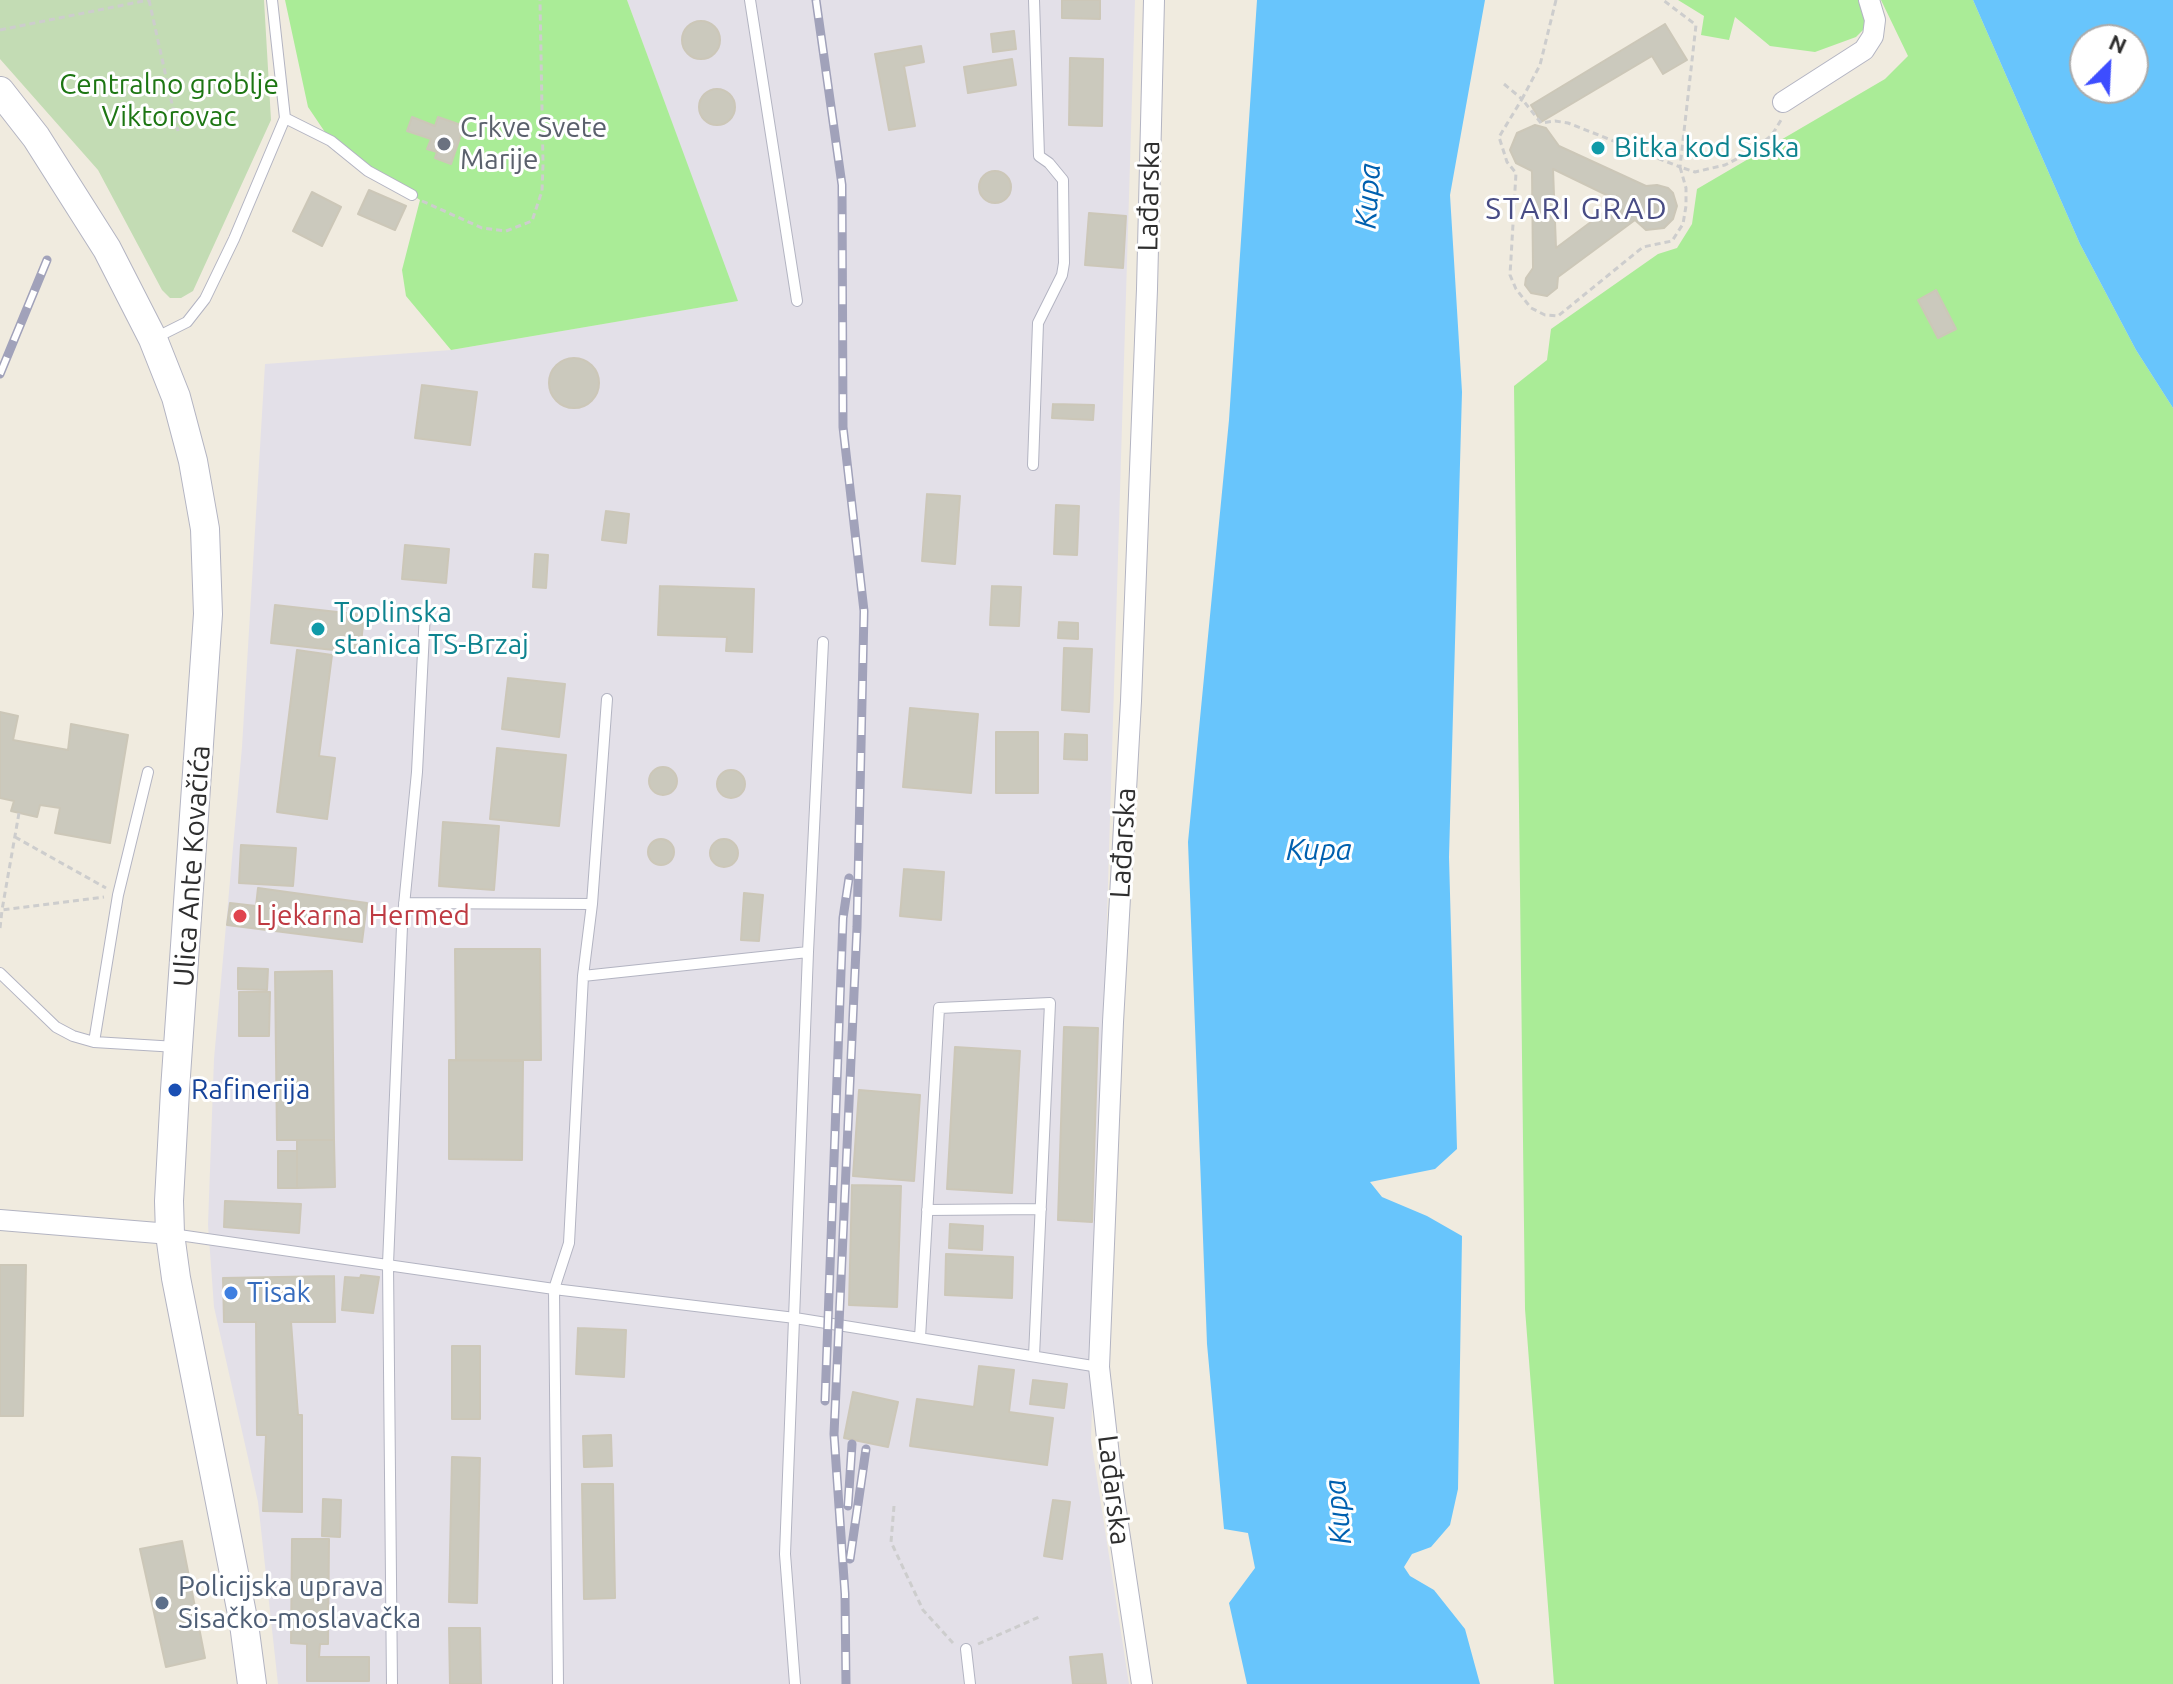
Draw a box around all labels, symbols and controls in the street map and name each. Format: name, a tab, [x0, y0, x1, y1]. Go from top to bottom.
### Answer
north arrow	[2069, 24, 2149, 104]
text: N	[2106, 29, 2131, 58]
park label: Centralno groblje Viktorovac	[59, 68, 279, 134]
place label: Crkve Svete Marije	[460, 111, 607, 177]
place label: Bitka kod Siska	[1614, 131, 1799, 165]
marker: Crkve Svete Marije	[435, 135, 453, 153]
marker: Bitka kod Siska	[1589, 139, 1607, 157]
street label: Lađarska	[1131, 140, 1167, 252]
water label: Kupa	[1348, 162, 1388, 230]
district label: STARI GRAD	[1485, 191, 1669, 227]
place label: Toplinska stanica TS-Brzaj	[334, 596, 529, 662]
marker: Toplinska stanica TS-Brzaj	[309, 620, 327, 638]
street label: Ulica Ante Kovačića	[167, 744, 217, 988]
street label: Lađarska	[1103, 787, 1143, 899]
water label: Kupa	[1286, 832, 1352, 868]
place label: Ljekarna Hermed	[256, 899, 470, 933]
marker: Ljekarna Hermed	[231, 907, 249, 925]
place label: Rafinerija	[191, 1073, 310, 1107]
marker: Rafinerija	[166, 1081, 184, 1099]
place label: Tisak	[247, 1276, 311, 1310]
marker: Tisak	[222, 1284, 240, 1302]
street label: Lađarska	[1091, 1433, 1137, 1547]
water label: Kupa	[1317, 1477, 1359, 1547]
place label: Policijska uprava Sisačko-moslavačka	[178, 1570, 421, 1636]
marker: Policijska uprava Sisačko-moslavačka	[153, 1594, 171, 1612]

